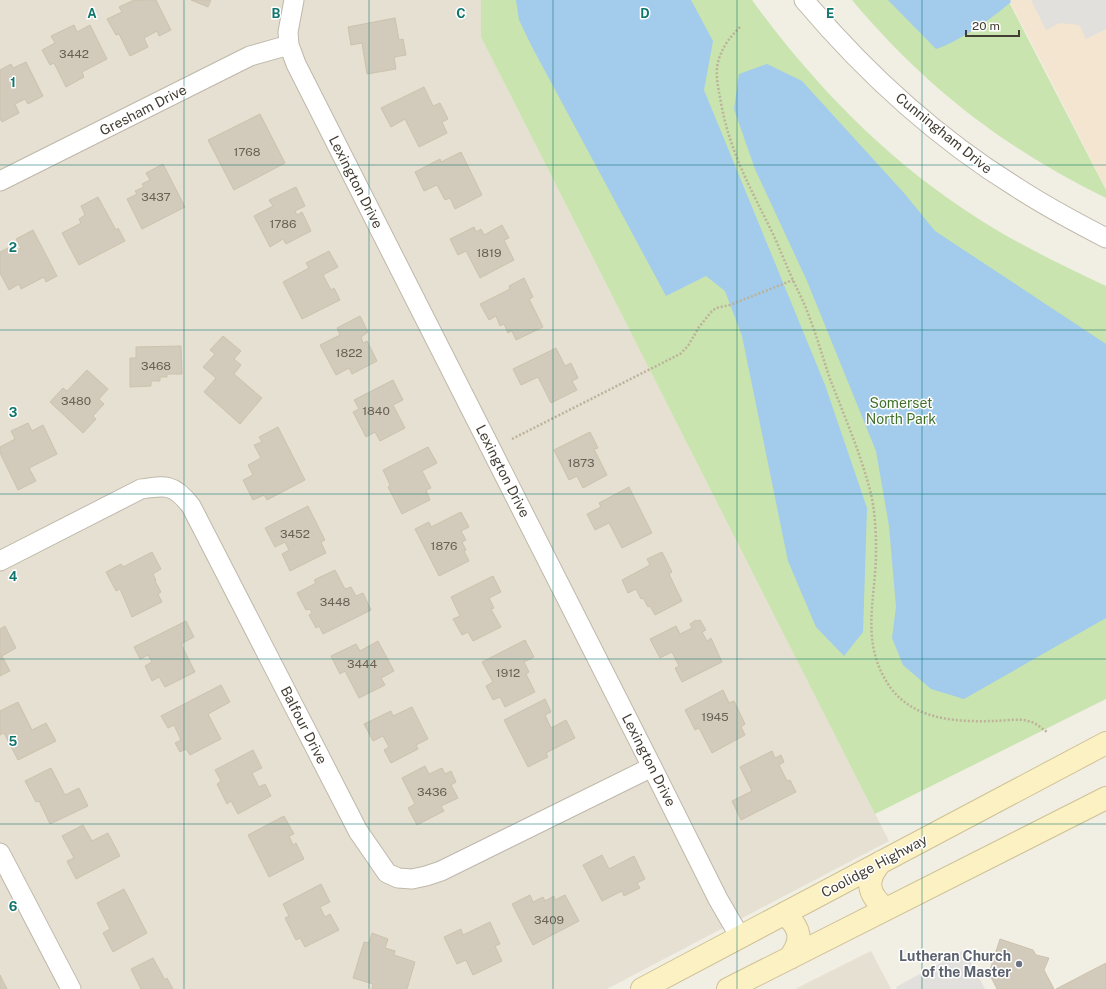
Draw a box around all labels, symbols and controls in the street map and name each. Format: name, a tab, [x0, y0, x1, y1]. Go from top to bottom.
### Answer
text: A	[87, 6, 97, 21]
text: B	[272, 6, 281, 21]
text: C	[456, 6, 466, 21]
text: D	[640, 6, 650, 21]
text: E	[826, 6, 834, 21]
scale bar	[966, 12, 1019, 38]
text: 20 m	[972, 19, 1000, 33]
house number: 3442	[59, 47, 89, 61]
text: 1	[10, 75, 16, 90]
street label: Gresham Drive	[97, 81, 189, 139]
street label: Cunningham Drive	[893, 89, 995, 177]
street label: Lexington Drive	[326, 133, 386, 231]
house number: 1768	[233, 145, 261, 159]
house number: 3437	[141, 190, 171, 204]
house number: 1786	[269, 217, 297, 231]
text: 2	[9, 240, 17, 255]
house number: 1819	[476, 246, 502, 260]
house number: 1822	[336, 346, 362, 360]
house number: 3468	[141, 359, 171, 373]
house number: 3480	[61, 394, 91, 408]
park label: Somerset North Park	[866, 395, 936, 427]
house number: 1840	[362, 404, 390, 418]
text: 3	[9, 405, 18, 420]
street label: Lexington Drive	[473, 422, 533, 520]
house number: 1873	[568, 456, 594, 470]
house number: 3452	[280, 527, 310, 541]
house number: 1876	[431, 539, 457, 553]
text: 4	[9, 569, 18, 584]
house number: 3448	[320, 595, 350, 609]
house number: 3444	[347, 657, 378, 671]
house number: 1912	[496, 666, 520, 680]
street label: Balfour Drive	[278, 684, 330, 767]
house number: 1945	[701, 710, 729, 724]
street label: Lexington Drive	[619, 711, 679, 809]
text: 5	[9, 734, 18, 749]
house number: 3436	[417, 785, 447, 799]
street label: Coolidge Highway	[818, 831, 930, 901]
text: 6	[9, 899, 18, 914]
house number: 3409	[534, 913, 564, 927]
place label: Lutheran Church of the Master	[899, 948, 1011, 980]
marker: Lutheran Church of the Master	[1014, 959, 1024, 969]

